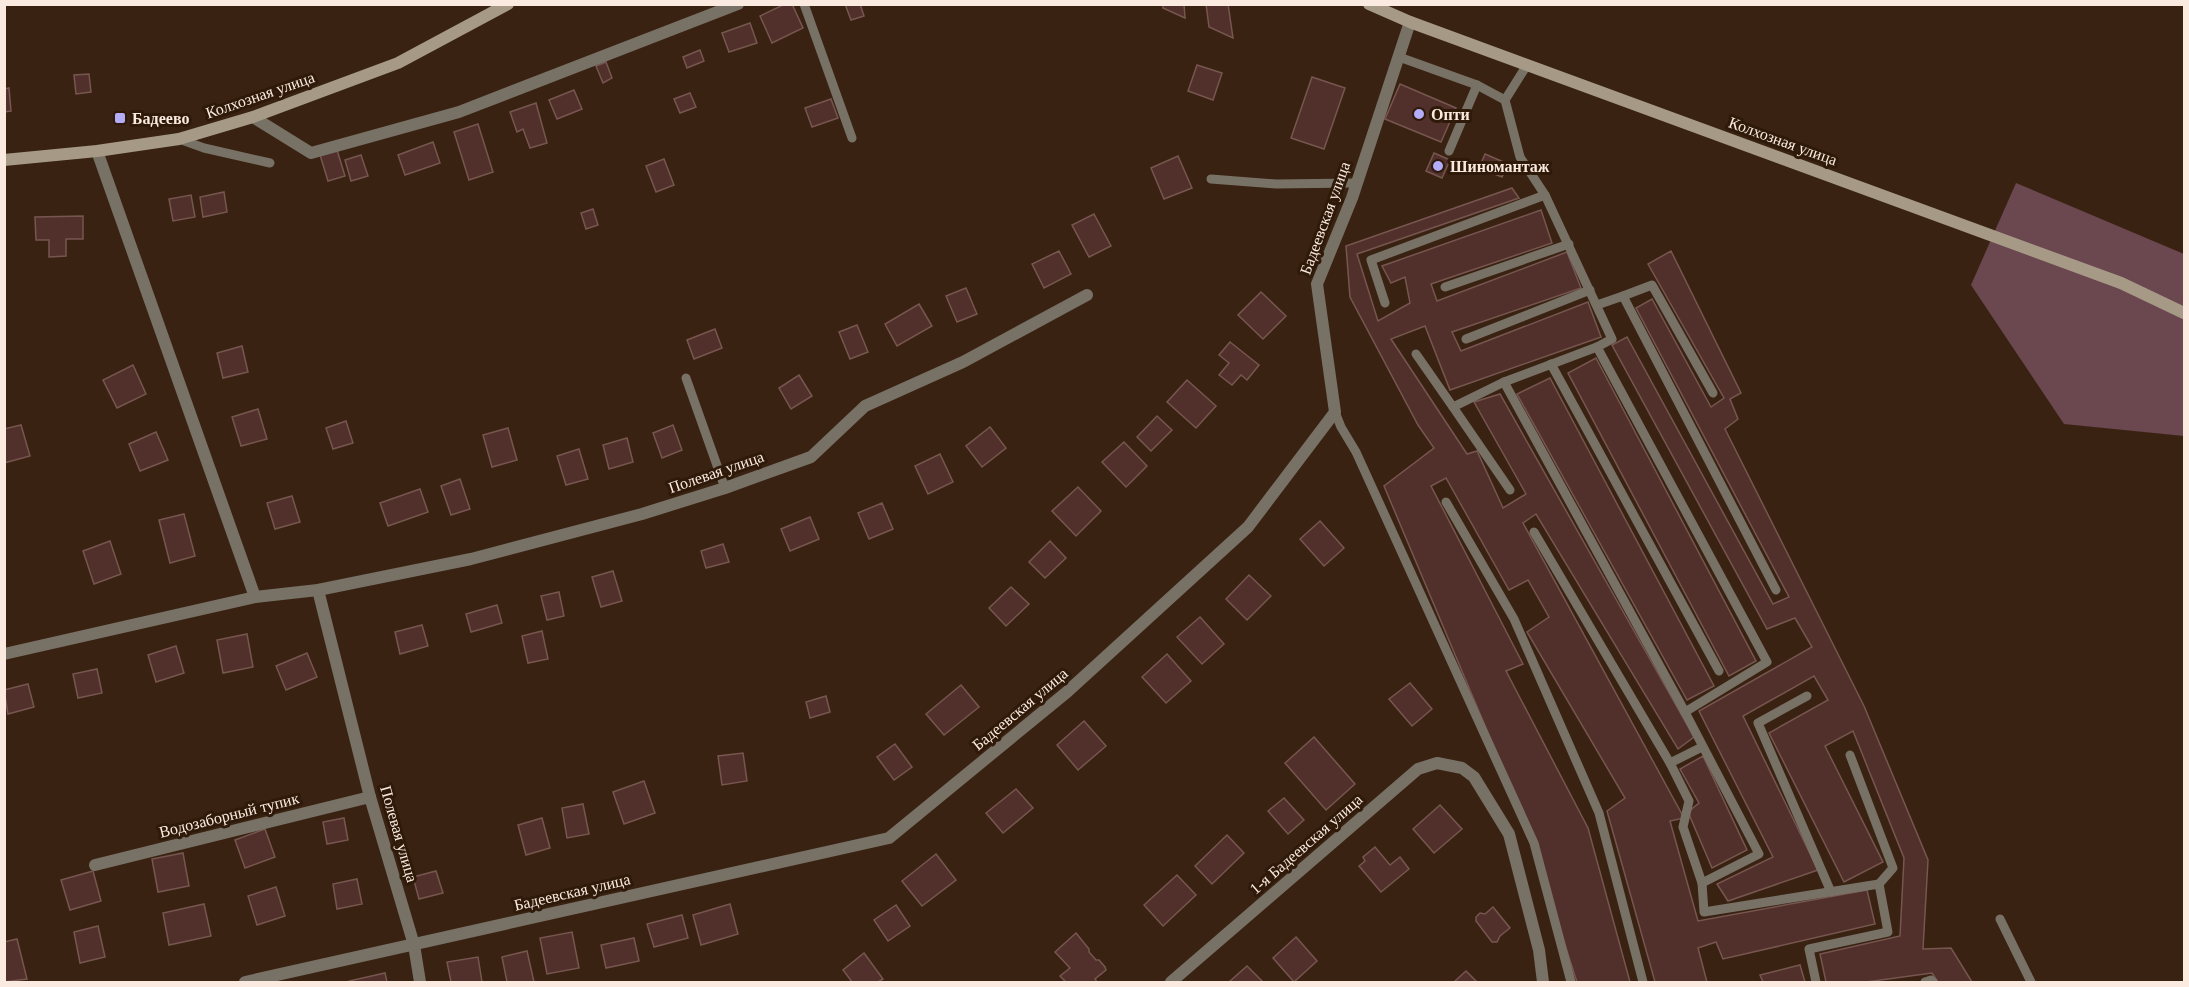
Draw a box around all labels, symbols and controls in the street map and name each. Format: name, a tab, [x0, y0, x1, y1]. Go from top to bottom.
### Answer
street label: Колхозная улица	[203, 68, 317, 123]
place label: Опти	[1431, 106, 1470, 123]
marker: Опти	[1412, 107, 1426, 121]
place label: Бадеево	[132, 110, 189, 127]
marker: Бадеево	[113, 111, 127, 125]
street label: Колхозная улица	[1726, 114, 1839, 169]
place label: Шиномантаж	[1450, 158, 1550, 175]
street label: Бадеевская улица	[1297, 159, 1354, 277]
marker: Шиномантаж	[1431, 159, 1445, 173]
street label: Полевая улица	[666, 448, 766, 497]
street label: Бадеевская улица	[969, 664, 1072, 754]
street label: Полевая улица	[376, 784, 421, 885]
street label: Водозаборный тупик	[157, 789, 301, 842]
street label: 1-я Бадеевская улица	[1246, 791, 1366, 898]
street label: Бадеевская улица	[512, 870, 632, 915]

